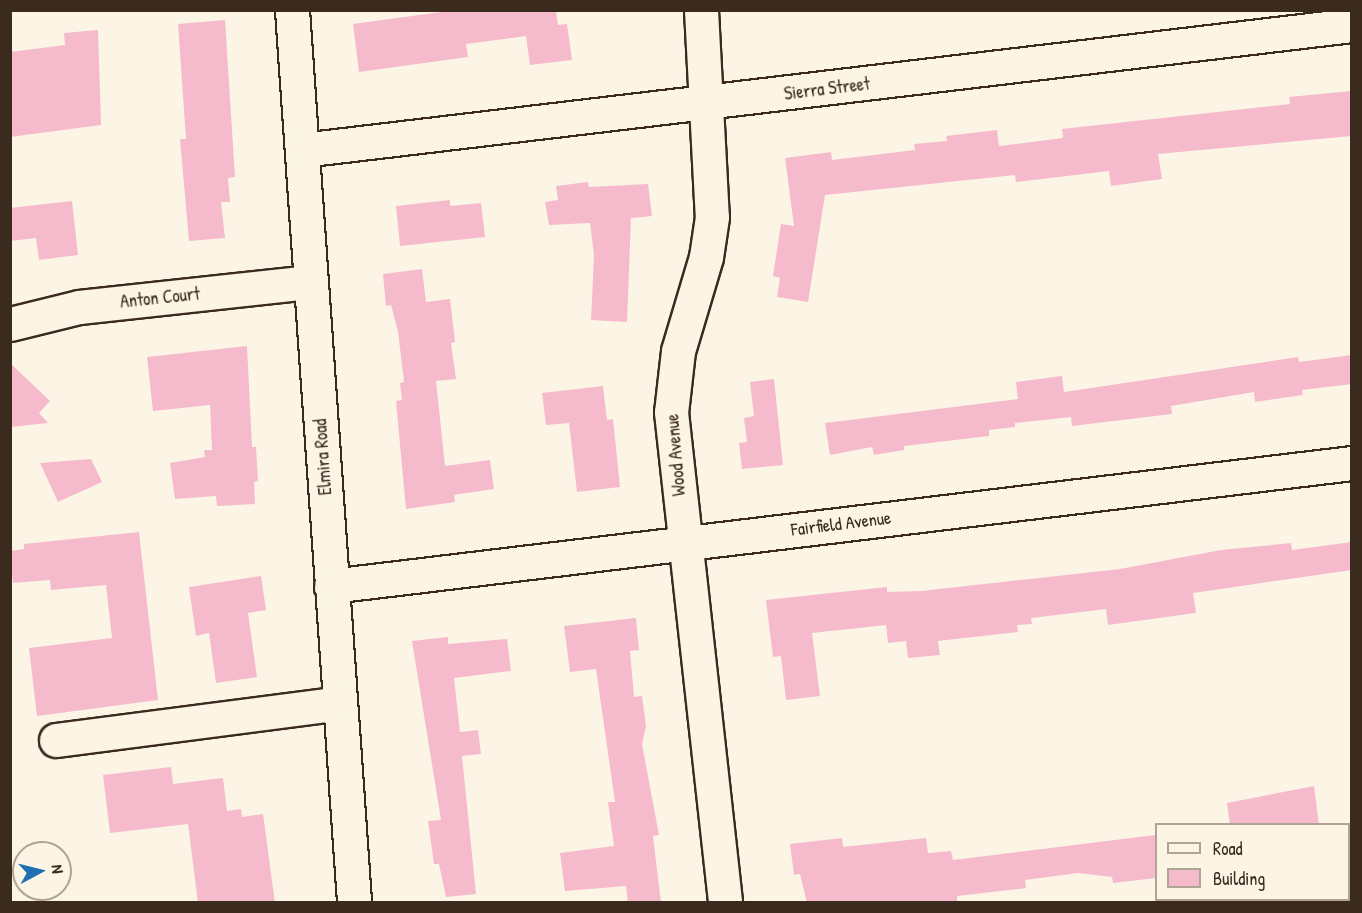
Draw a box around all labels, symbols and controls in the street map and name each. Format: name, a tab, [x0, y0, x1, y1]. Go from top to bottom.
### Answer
street label: Sierra Street	[783, 73, 871, 105]
street label: Anton Court	[119, 283, 201, 313]
street label: Wood Avenue	[662, 413, 690, 497]
street label: Elmira Road	[310, 418, 336, 496]
street label: Fairfield Avenue	[790, 507, 892, 541]
legend	[1155, 823, 1350, 901]
text: Road	[1213, 836, 1243, 861]
north arrow	[12, 841, 72, 901]
text: N	[46, 863, 69, 875]
text: Building	[1213, 866, 1265, 891]

